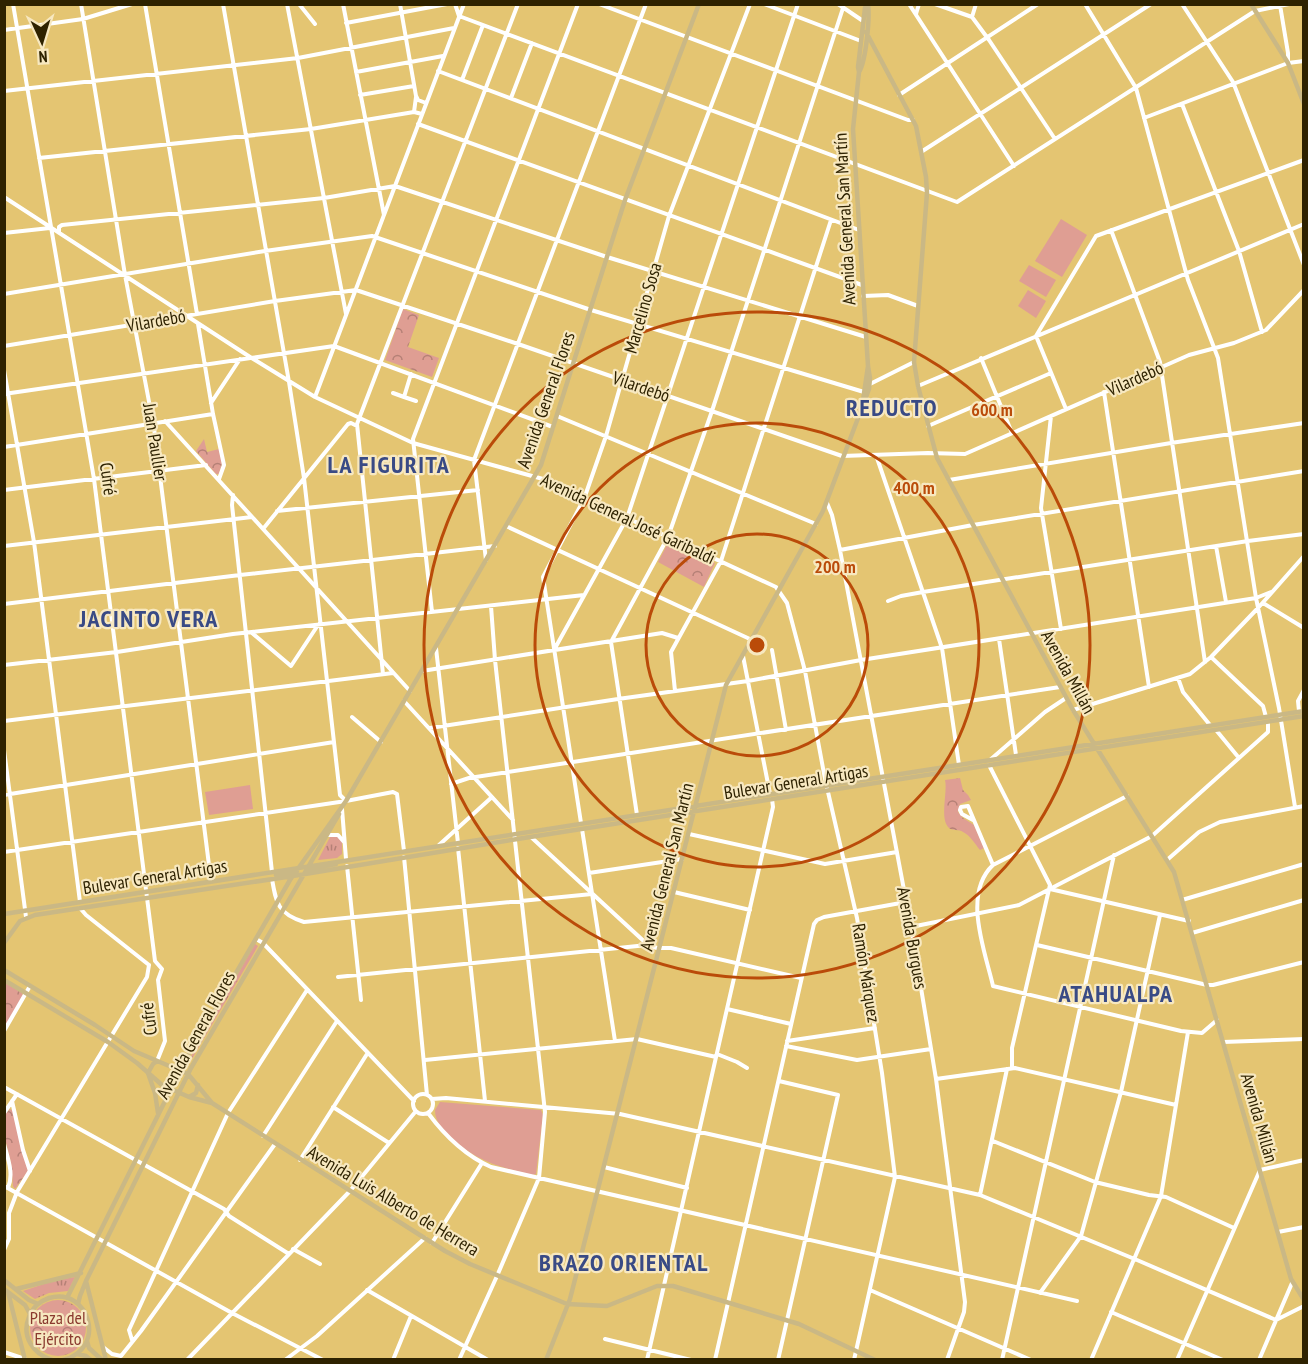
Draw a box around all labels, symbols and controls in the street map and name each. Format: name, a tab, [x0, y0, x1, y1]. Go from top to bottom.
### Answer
north arrow	[12, 12, 72, 72]
text: N	[38, 47, 48, 67]
street label: Avenida General San Martín	[829, 132, 860, 306]
street label: Marcelino Sosa	[619, 260, 666, 356]
street label: Vilardebó	[124, 304, 187, 337]
street label: Avenida General Flores	[511, 329, 580, 471]
street label: Vilardebó	[1102, 356, 1167, 402]
street label: Vilardebó	[608, 366, 673, 407]
district label: REDUCTO	[846, 392, 938, 423]
text: 600 m	[971, 398, 1013, 421]
street label: Juan Paullier	[138, 400, 173, 482]
district label: LA FIGURITA	[328, 449, 450, 480]
street label: Cufré	[95, 461, 122, 497]
street label: Avenida General José Garibaldi	[537, 468, 719, 569]
text: 400 m	[893, 476, 935, 499]
text: 200 m	[814, 555, 856, 578]
district label: JACINTO VERA	[78, 603, 219, 634]
street label: Avenida Millán	[1036, 626, 1101, 718]
centre of rings	[747, 635, 767, 655]
street label: Bulevar General Artigas	[722, 759, 870, 804]
street label: Avenida General San Martín	[635, 781, 698, 953]
street label: Bulevar General Artigas	[81, 854, 229, 899]
street label: Avenida Burgues	[892, 885, 933, 991]
street label: Ramón Márquez	[847, 922, 886, 1024]
street label: Avenida General Flores	[151, 967, 240, 1103]
district label: ATAHUALPA	[1057, 978, 1174, 1009]
street label: Cufré	[135, 1001, 162, 1037]
street label: Avenida Millán	[1236, 1071, 1283, 1165]
street label: Avenida Luis Alberto de Herrera	[303, 1140, 483, 1261]
district label: BRAZO ORIENTAL	[539, 1247, 709, 1278]
park label: Plaza del Ejército	[30, 1306, 87, 1350]

